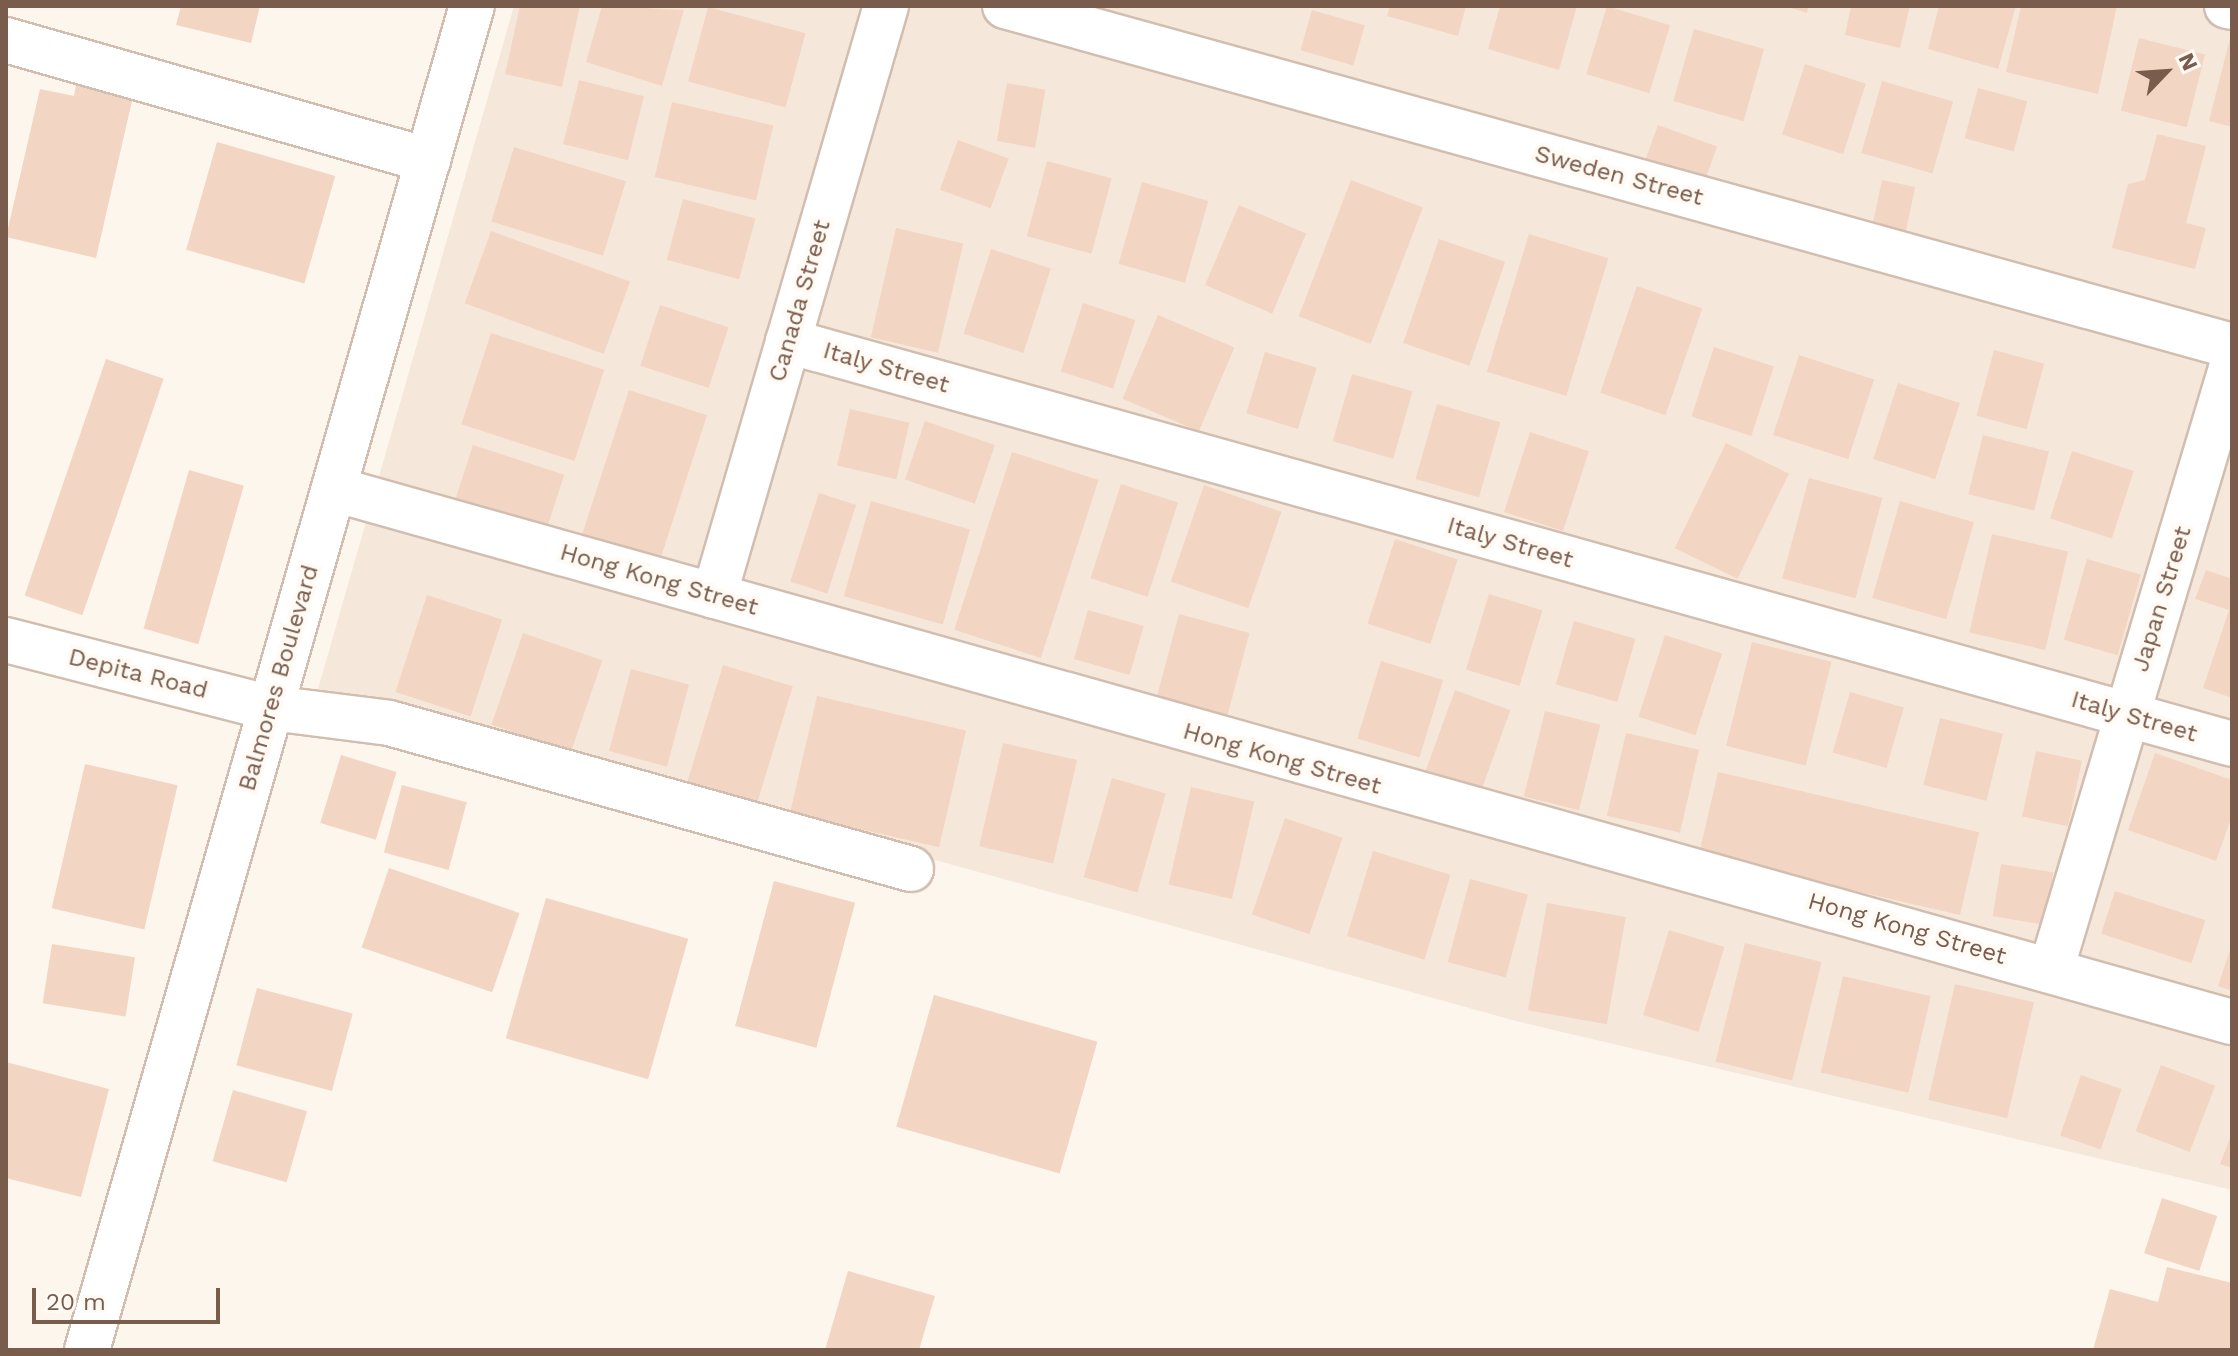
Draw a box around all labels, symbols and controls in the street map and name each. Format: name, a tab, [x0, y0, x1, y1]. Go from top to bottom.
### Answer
north arrow	[2126, 32, 2206, 112]
text: N	[2173, 49, 2203, 74]
street label: Sweden Street	[1532, 140, 1706, 212]
street label: Canada Street	[763, 217, 837, 385]
street label: Italy Street	[819, 336, 953, 400]
street label: Italy Street	[1443, 511, 1577, 575]
street label: Japan Street	[2126, 523, 2198, 675]
street label: Hong Kong Street	[557, 538, 761, 622]
street label: Balmores Boulevard	[233, 562, 325, 794]
street label: Depita Road	[65, 643, 211, 705]
street label: Italy Street	[2067, 685, 2201, 749]
street label: Hong Kong Street	[1180, 717, 1384, 801]
street label: Hong Kong Street	[1805, 887, 2009, 971]
scale bar	[36, 1272, 224, 1322]
text: 20 m	[46, 1288, 106, 1316]

